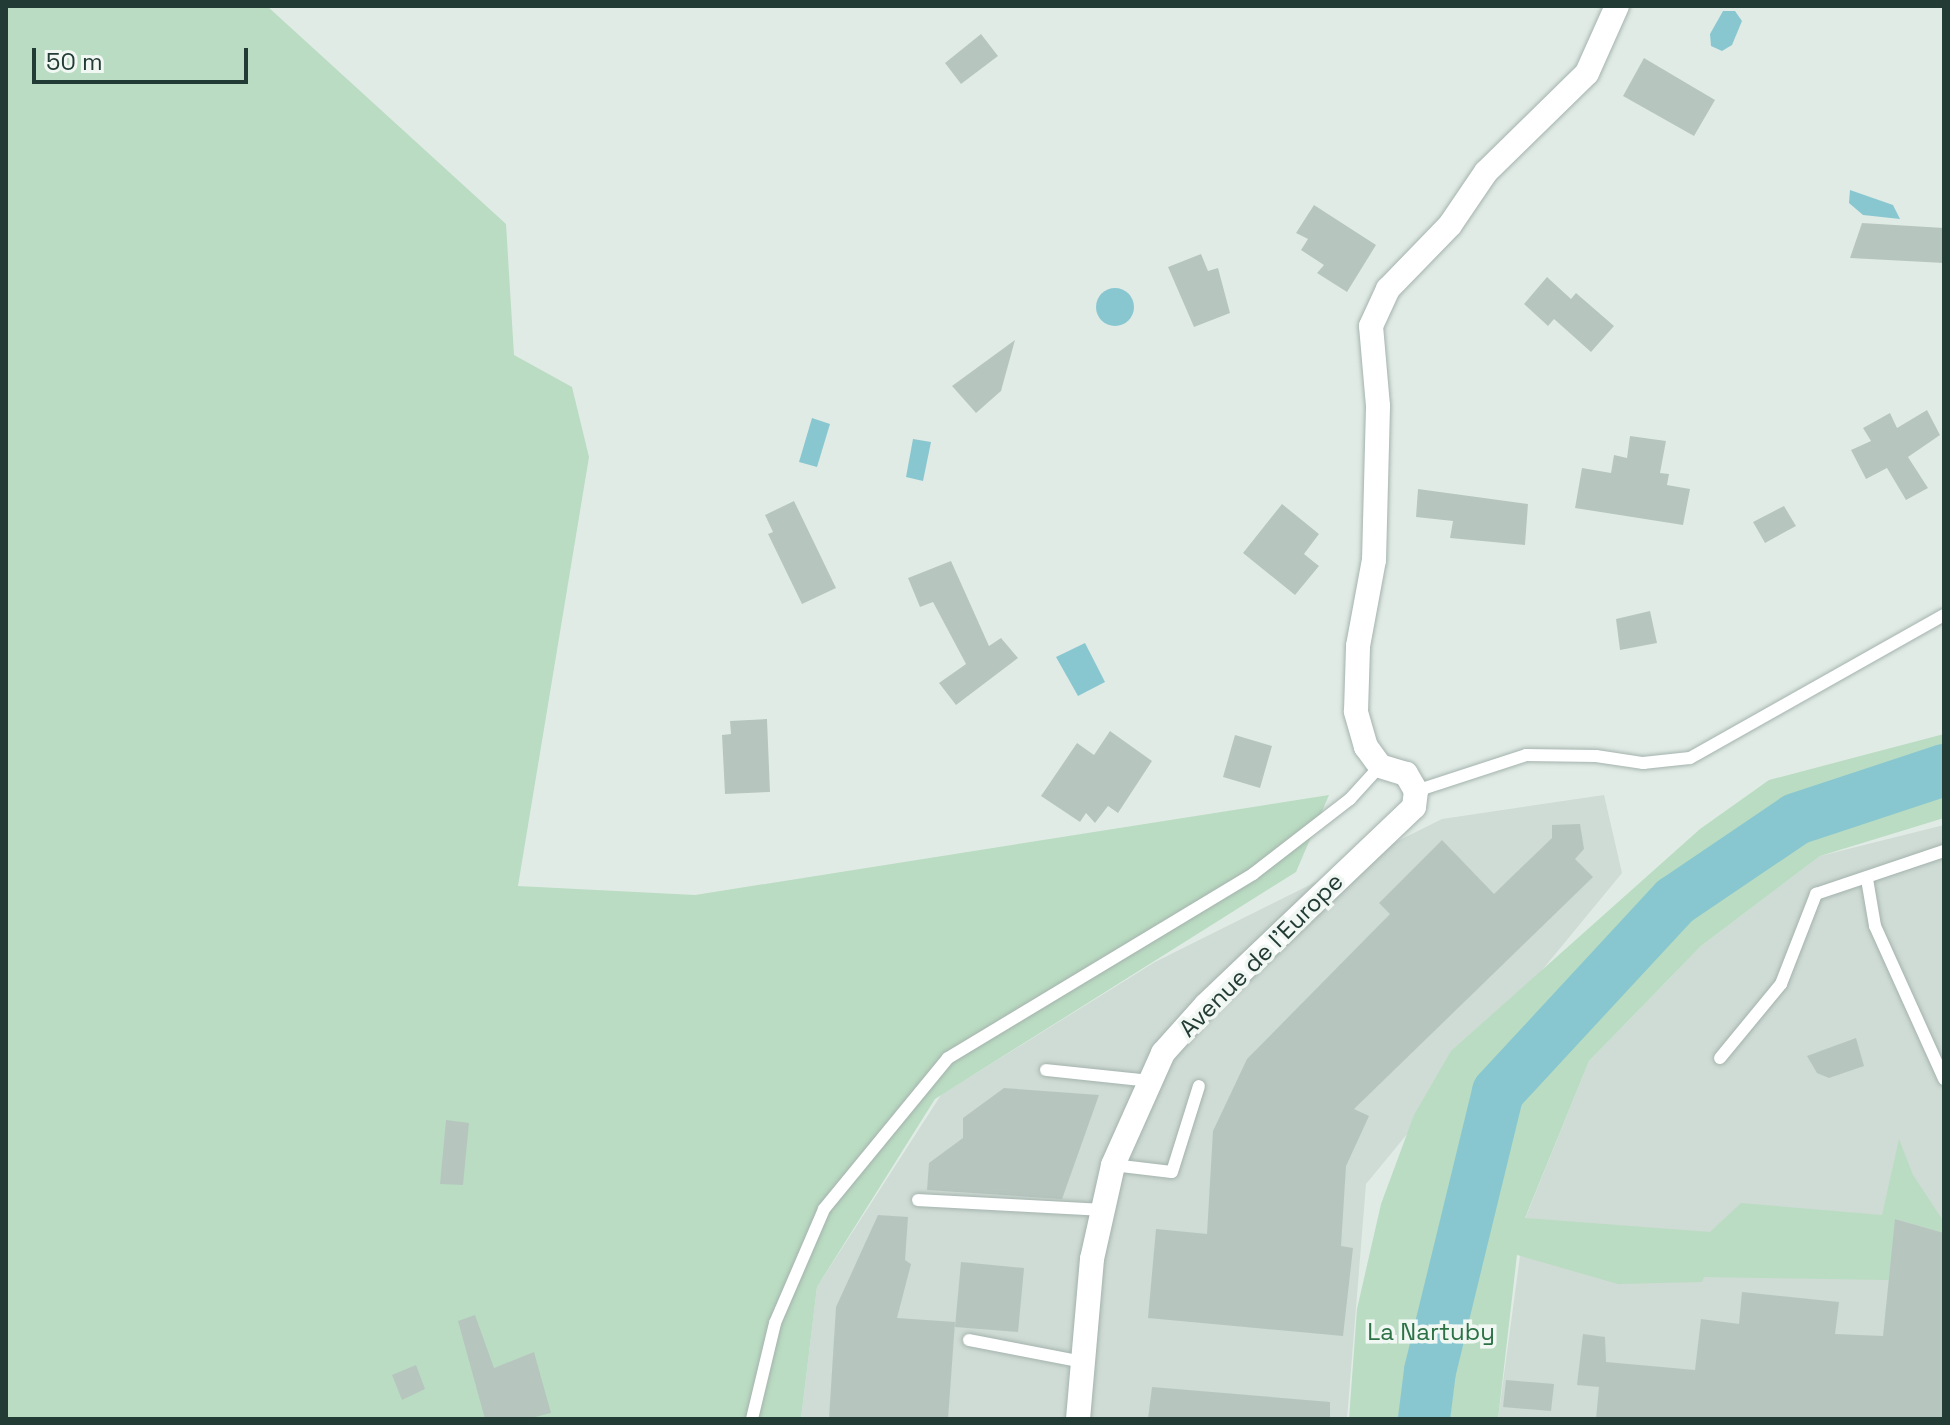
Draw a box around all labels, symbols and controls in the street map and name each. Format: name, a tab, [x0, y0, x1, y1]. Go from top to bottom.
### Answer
scale bar	[36, 32, 252, 82]
text: 50 m	[46, 46, 103, 77]
street label: Avenue de l'Europe	[1173, 867, 1349, 1043]
park label: La Nartuby	[1367, 1318, 1495, 1346]

